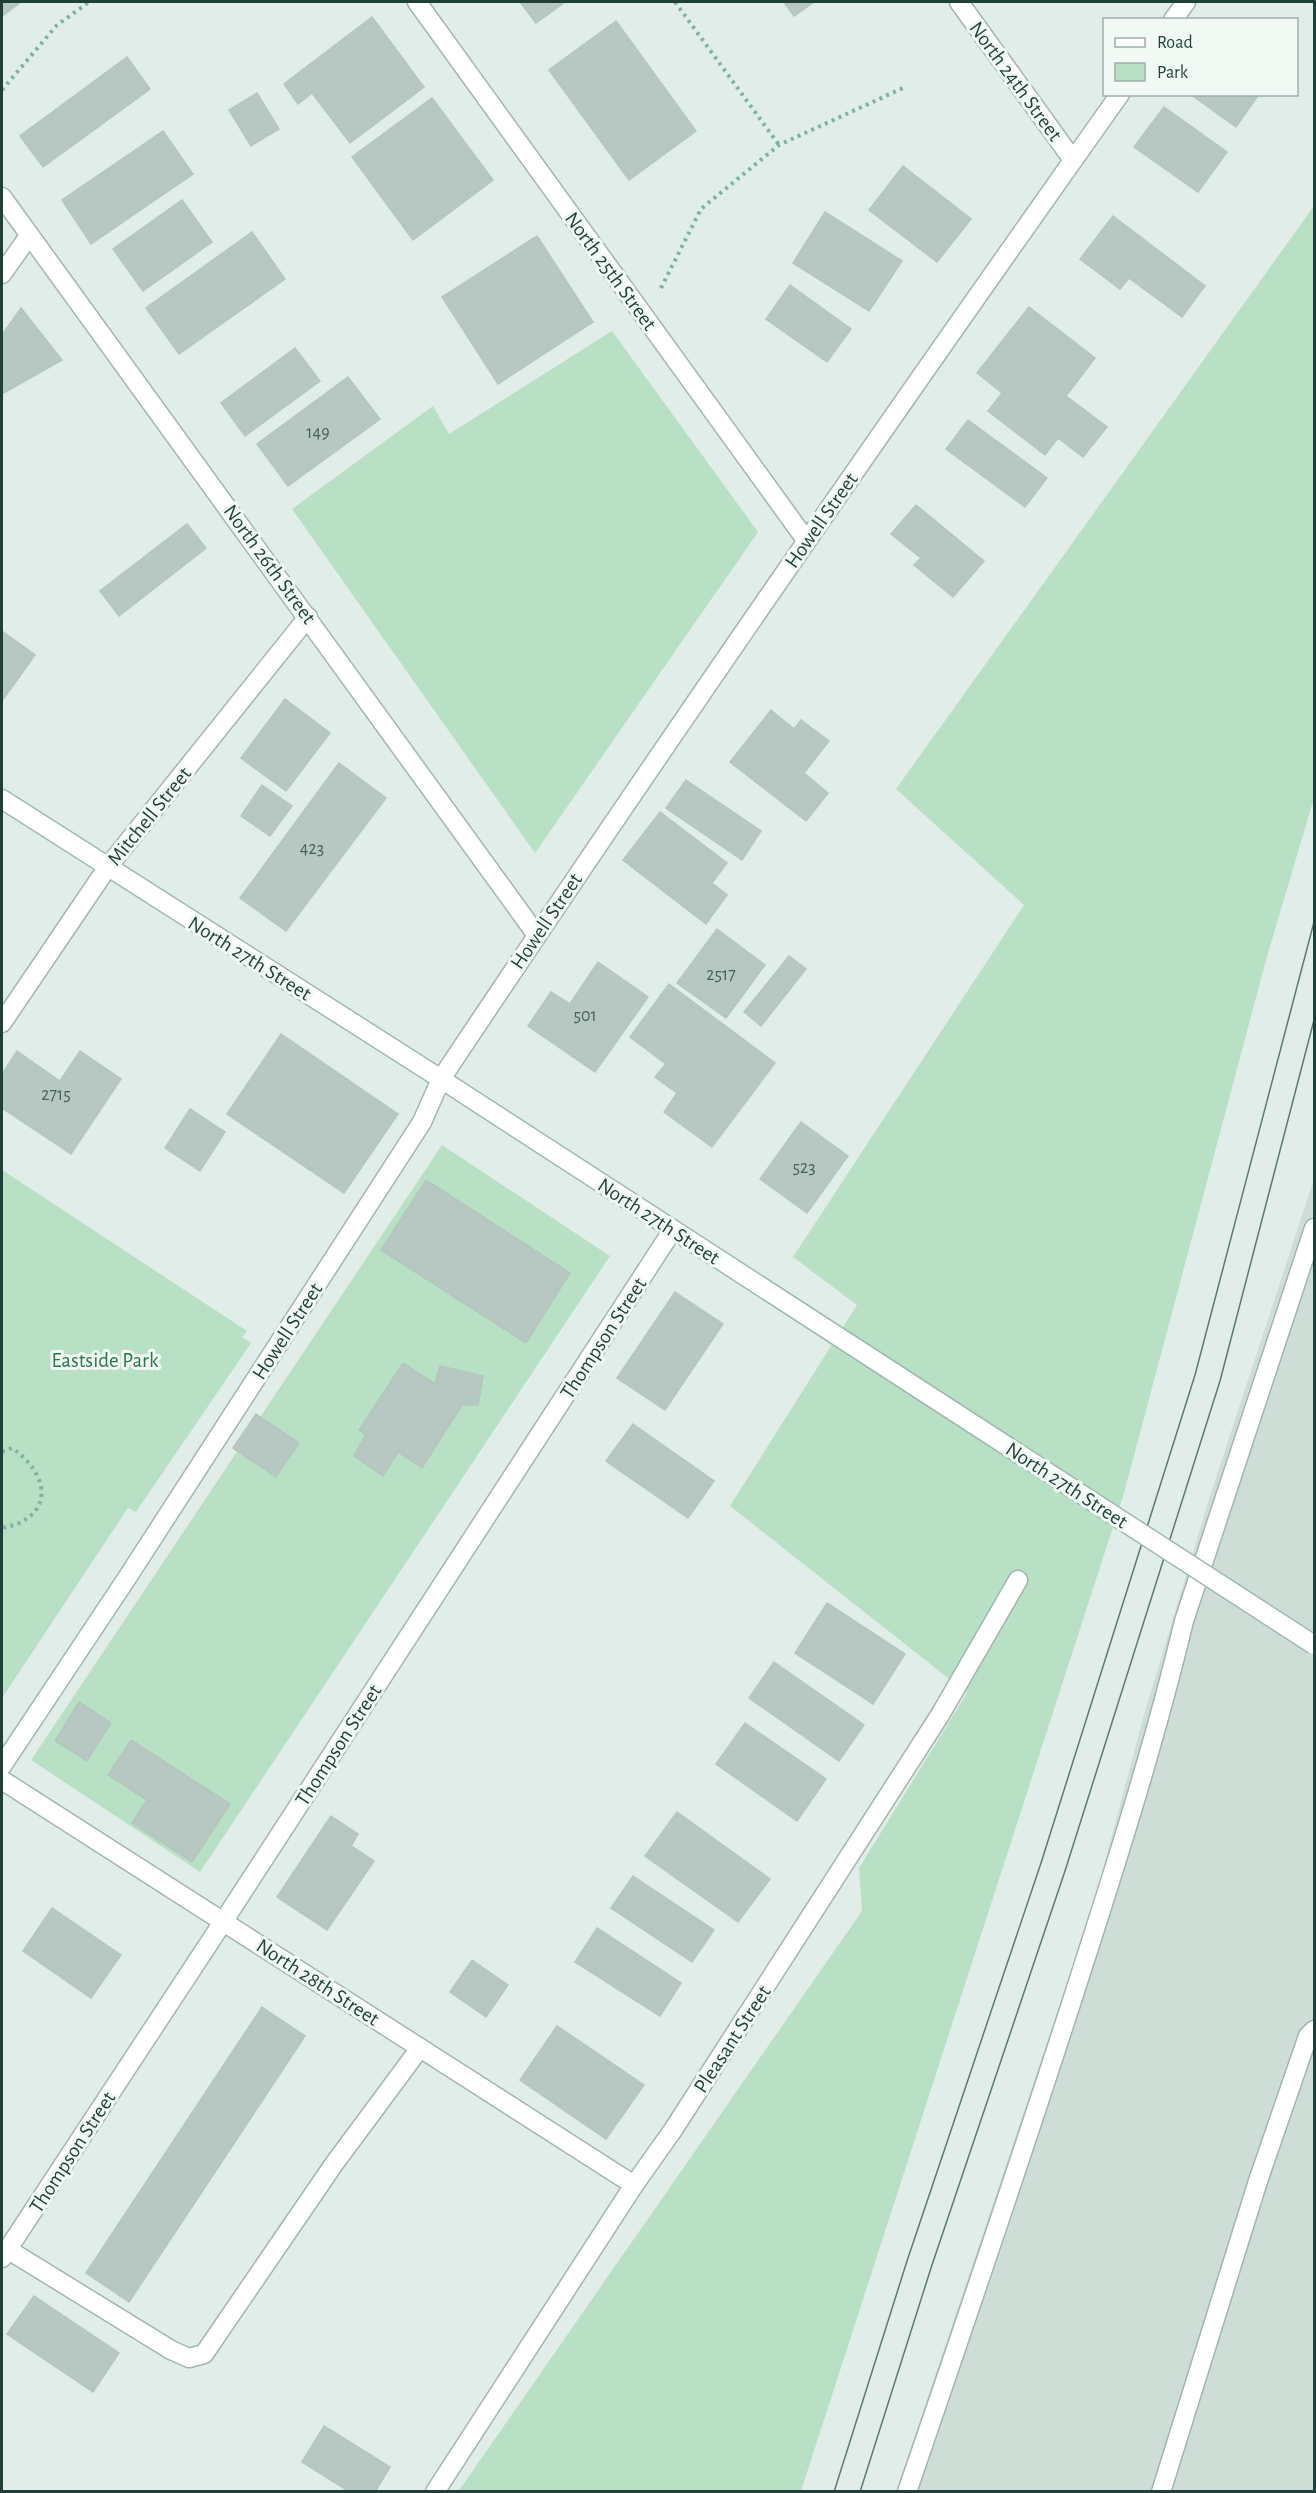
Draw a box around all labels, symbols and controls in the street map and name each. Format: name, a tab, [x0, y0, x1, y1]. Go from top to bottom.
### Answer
street label: North 24th Street	[965, 18, 1066, 145]
legend	[1103, 18, 1298, 96]
text: Road	[1157, 34, 1193, 52]
text: Park	[1157, 64, 1189, 82]
street label: North 25th Street	[561, 208, 661, 335]
house number: 149	[306, 424, 330, 442]
street label: Howell Street	[781, 469, 862, 572]
street label: North 26th Street	[219, 501, 320, 628]
street label: Mitchell Street	[103, 763, 196, 870]
house number: 423	[300, 840, 324, 858]
street label: Howell Street	[507, 869, 586, 973]
street label: North 27th Street	[184, 912, 315, 1005]
house number: 2517	[706, 966, 736, 984]
house number: 501	[573, 1007, 597, 1025]
house number: 2715	[41, 1086, 71, 1104]
house number: 523	[792, 1159, 816, 1177]
street label: North 27th Street	[594, 1174, 724, 1269]
street label: Thompson Street	[556, 1274, 651, 1403]
street label: Howell Street	[248, 1279, 327, 1383]
park label: Eastside Park	[52, 1350, 159, 1371]
street label: North 27th Street	[1002, 1438, 1132, 1533]
street label: Thompson Street	[291, 1681, 386, 1810]
street label: North 28th Street	[252, 1935, 383, 2030]
street label: Pleasant Street	[690, 1982, 775, 2097]
street label: Thompson Street	[25, 2088, 120, 2217]

